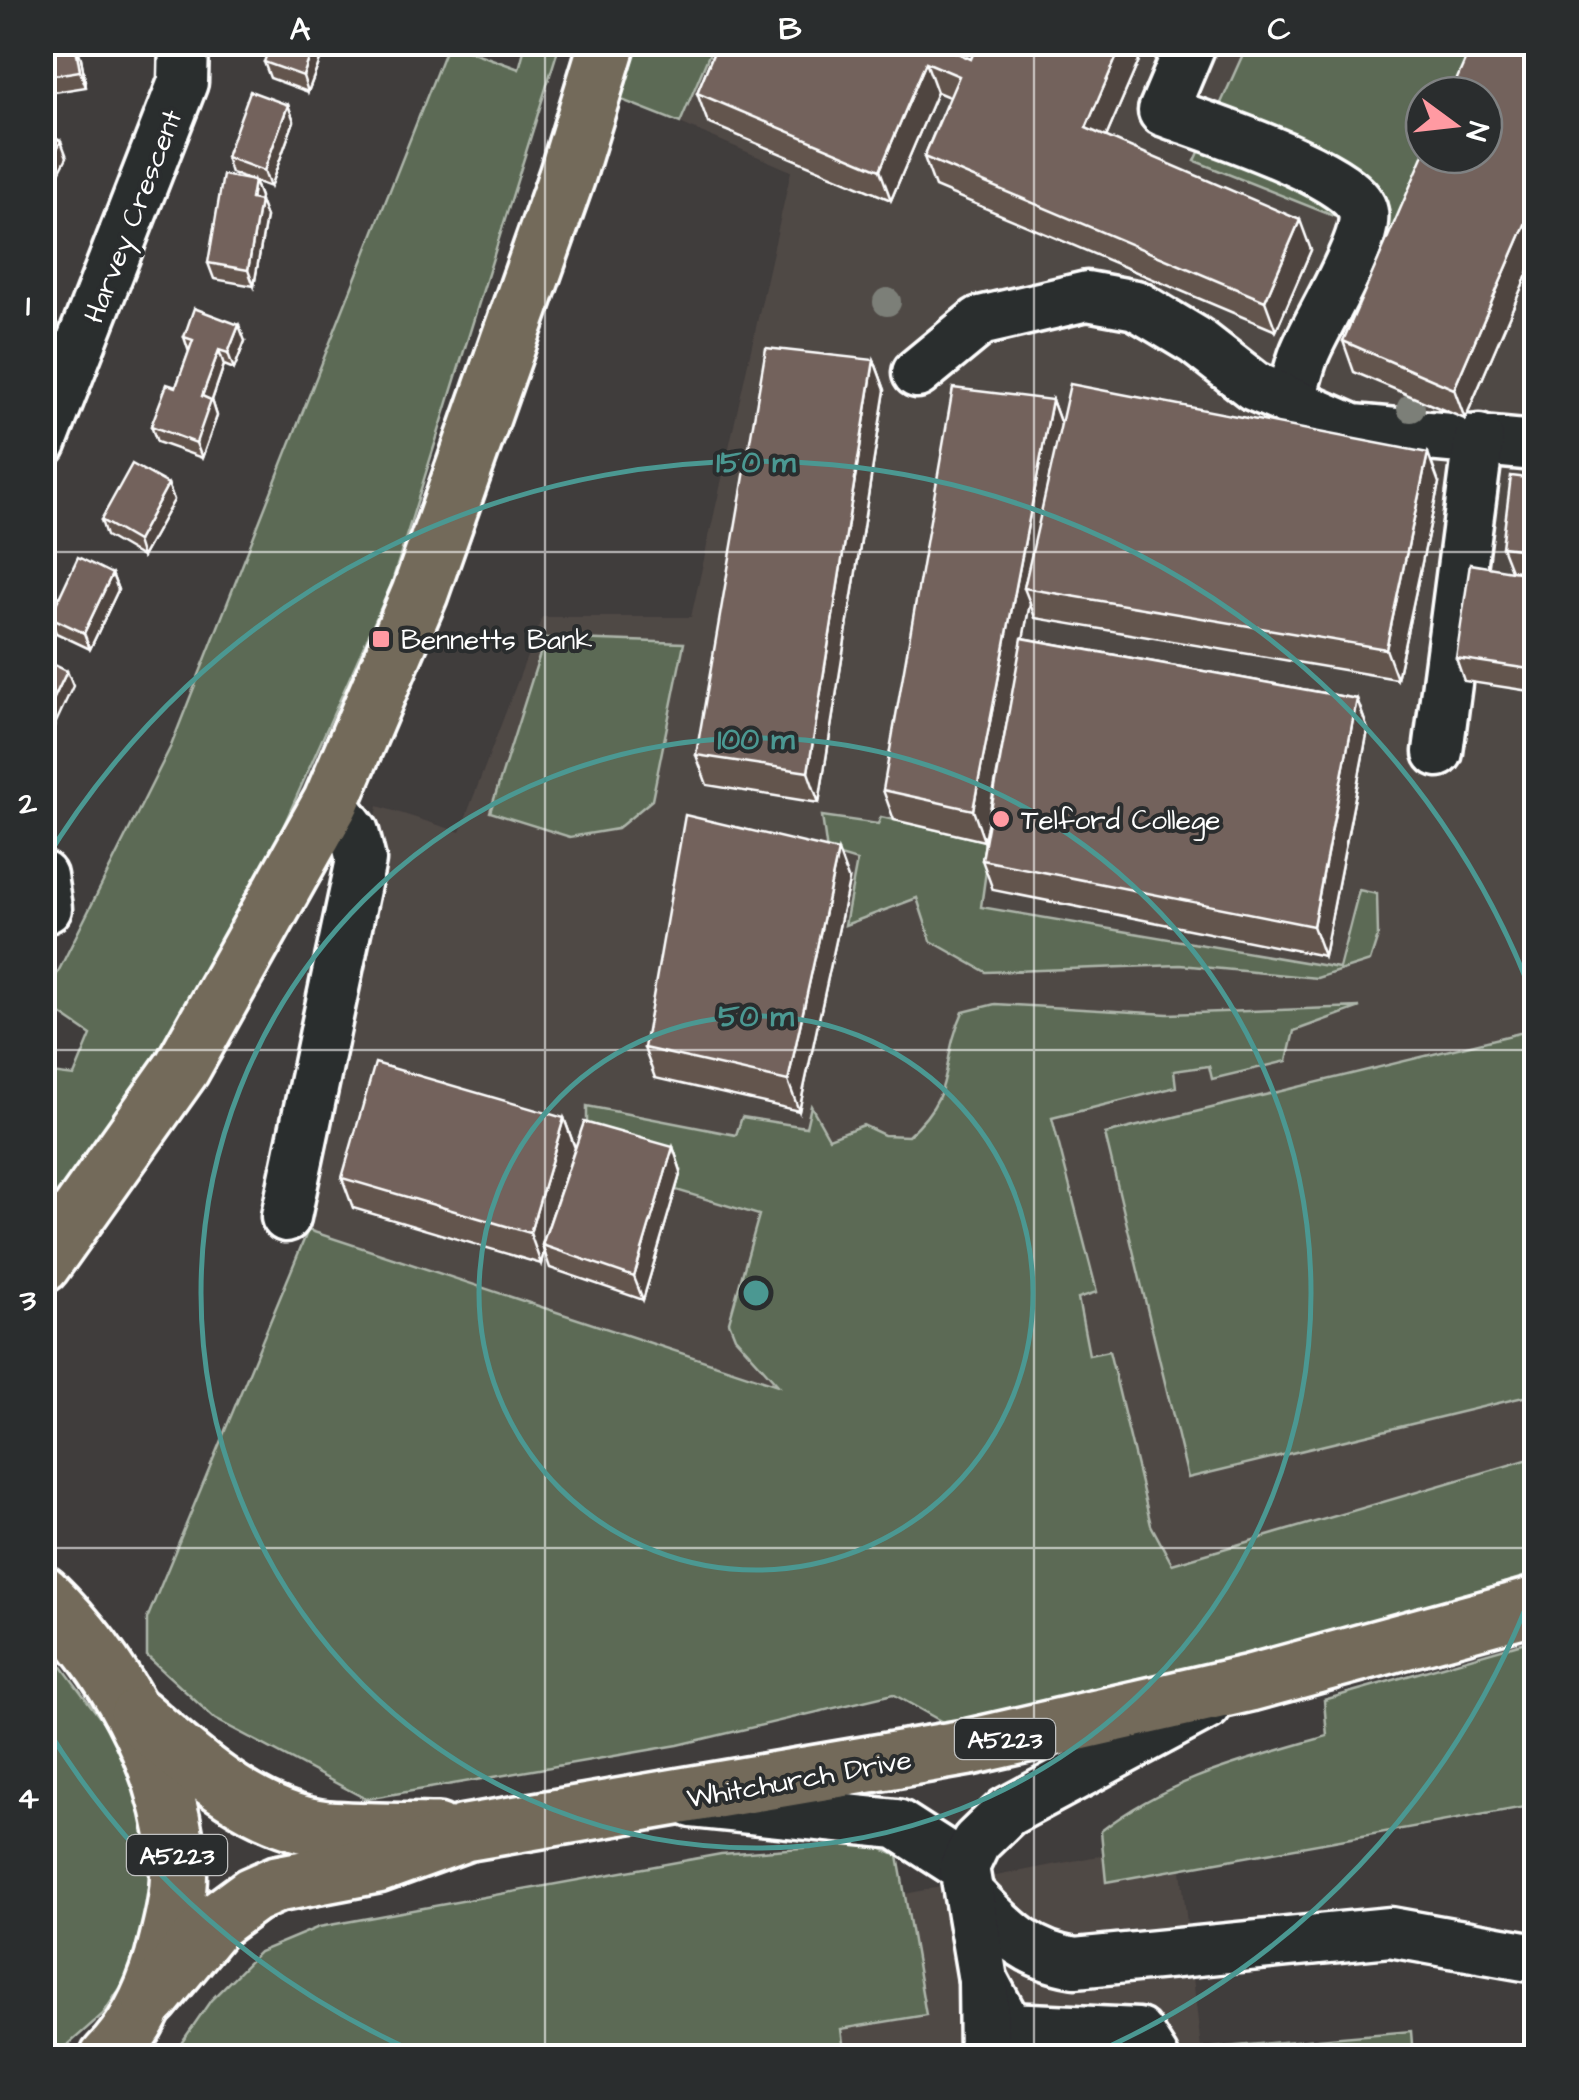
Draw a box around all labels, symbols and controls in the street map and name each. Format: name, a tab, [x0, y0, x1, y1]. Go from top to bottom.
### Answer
text: A	[290, 7, 311, 52]
text: B	[779, 7, 802, 52]
text: C	[1268, 7, 1291, 52]
north arrow	[1404, 75, 1504, 175]
street label: Harvey Crescent	[75, 104, 194, 330]
text: N	[1455, 118, 1498, 145]
text: 1	[26, 283, 30, 328]
text: 150 m	[716, 442, 796, 484]
place label: Bennetts Bank	[401, 621, 592, 660]
marker: Bennetts Bank	[370, 628, 392, 650]
text: 100 m	[717, 719, 795, 761]
text: 2	[18, 781, 38, 826]
place label: Telford College	[1021, 801, 1221, 841]
marker: Telford College	[990, 808, 1012, 830]
text: 50 m	[718, 996, 794, 1038]
centre of rings	[738, 1275, 774, 1311]
text: 3	[19, 1278, 37, 1323]
road number: A5223	[955, 1719, 1055, 1759]
street label: Whitchurch Drive	[684, 1741, 915, 1818]
text: 4	[17, 1776, 39, 1821]
road number: A5223	[127, 1835, 227, 1875]

